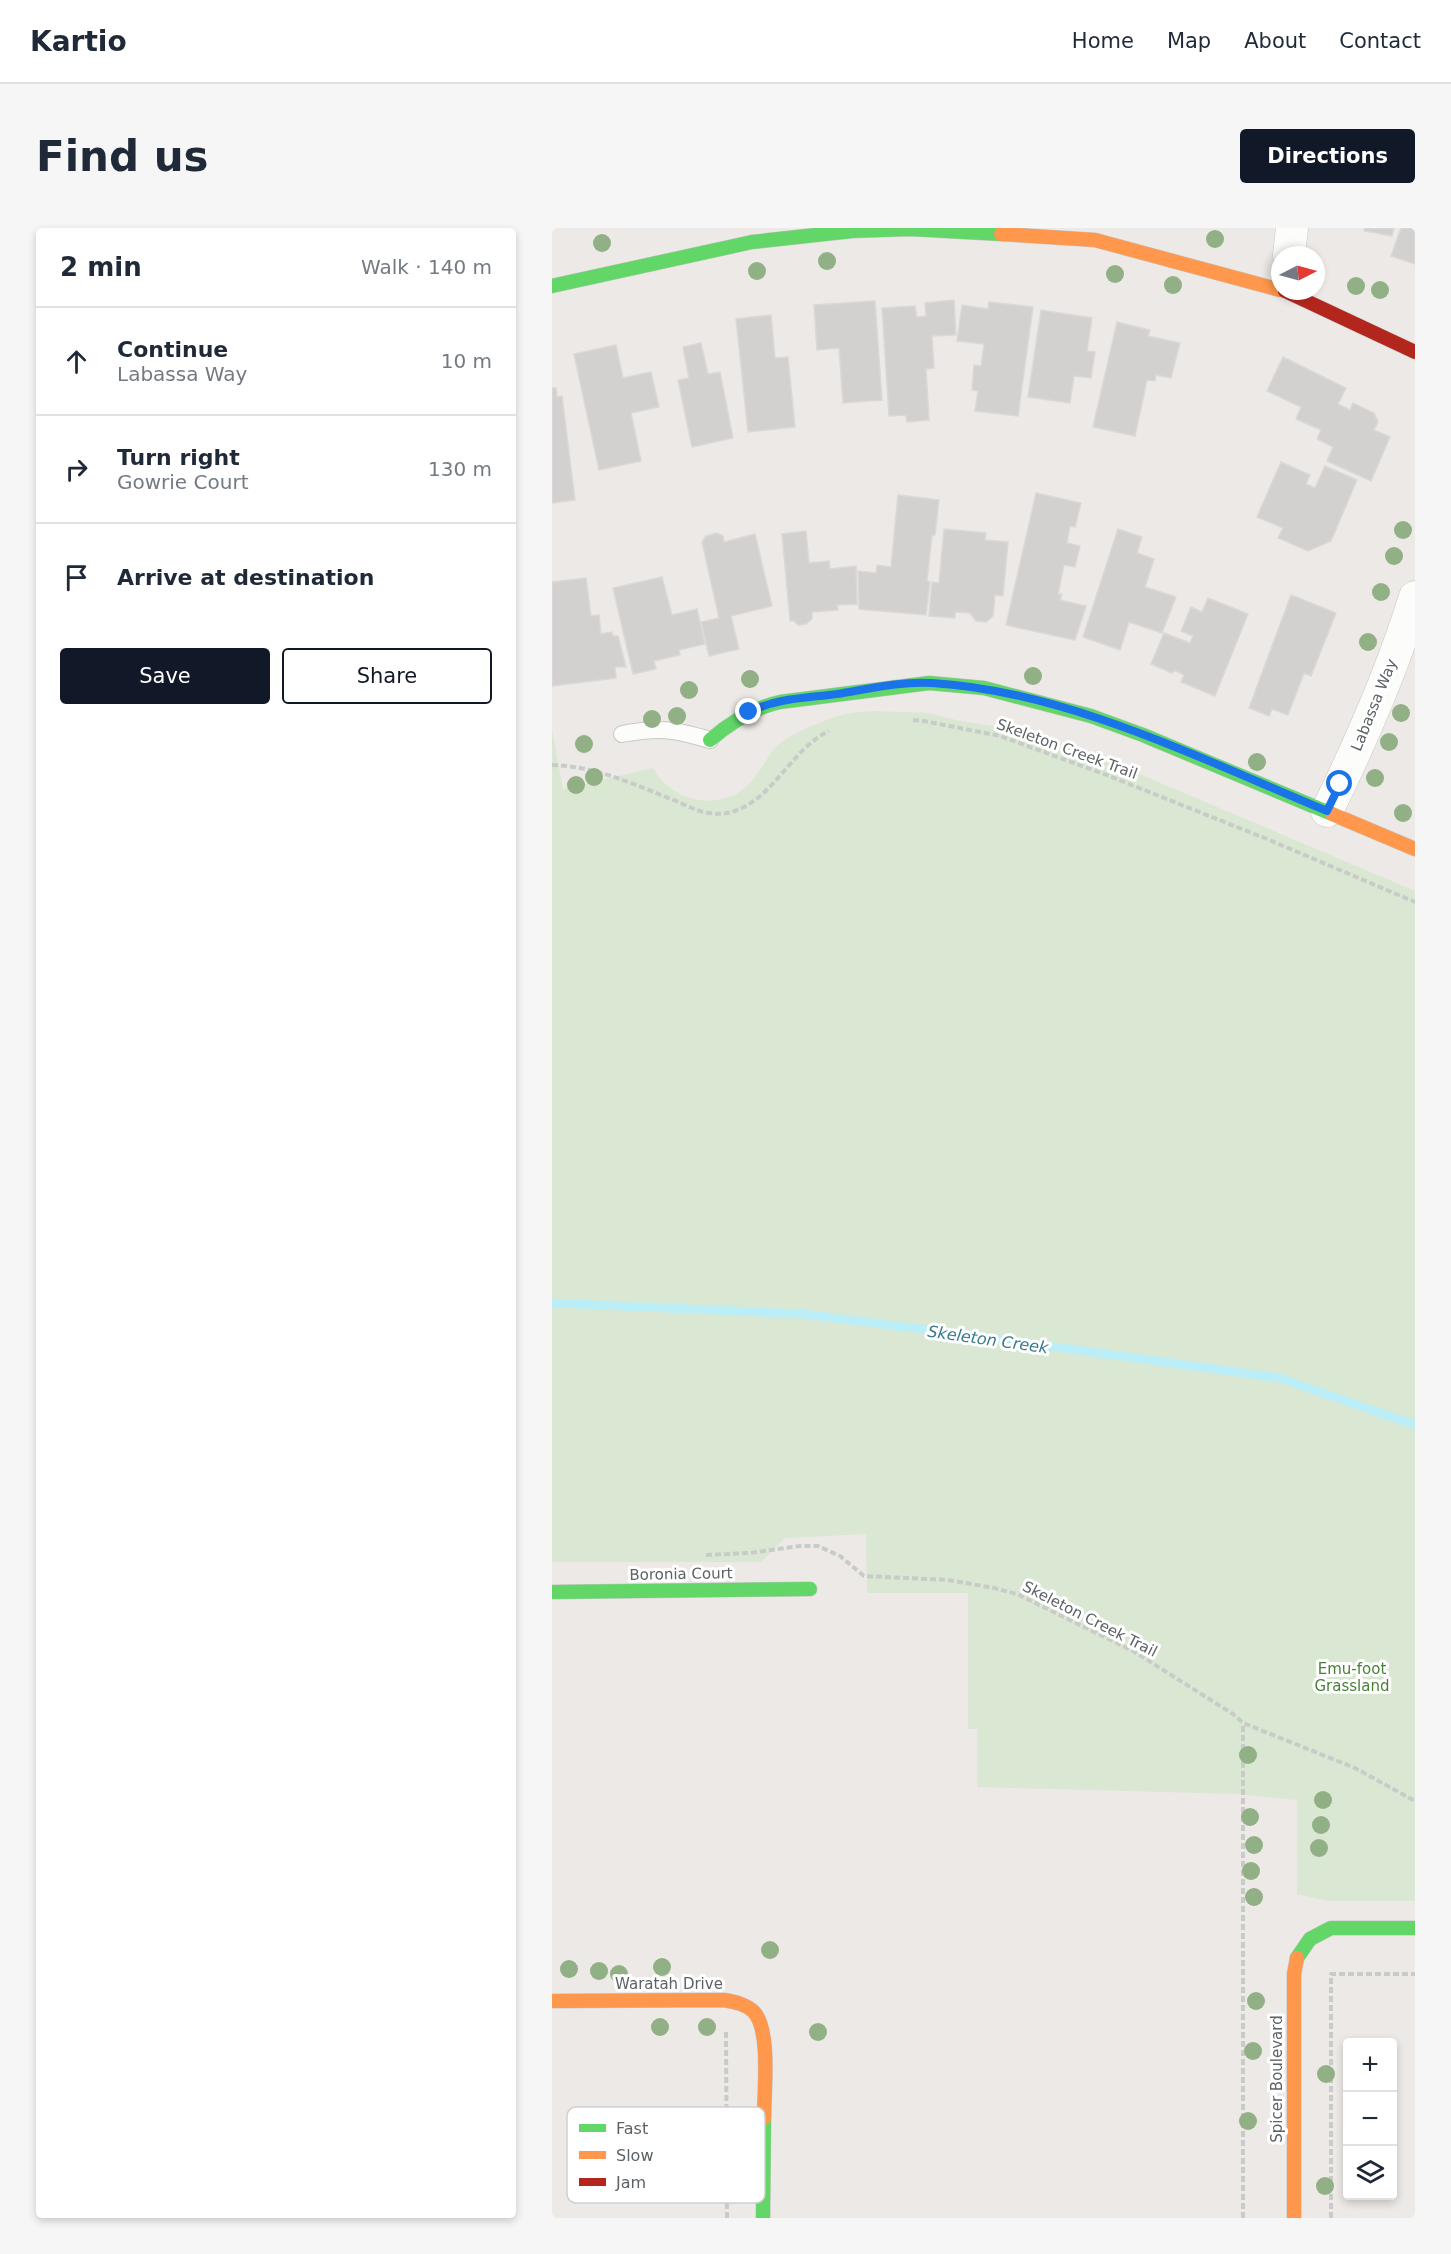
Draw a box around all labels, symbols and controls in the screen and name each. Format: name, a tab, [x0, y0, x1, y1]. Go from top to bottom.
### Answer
text: Kartio	[30, 25, 127, 58]
text: Home	[1072, 29, 1134, 53]
text: Map	[1167, 29, 1211, 53]
text: About	[1244, 29, 1306, 53]
text: Contact	[1339, 29, 1421, 53]
button: Directions	[1240, 129, 1415, 183]
text: Find us	[36, 132, 209, 181]
north arrow	[1271, 246, 1325, 300]
text: 2 min	[60, 252, 142, 282]
text: Walk · 140 m	[361, 255, 492, 279]
text: Continue	[117, 337, 228, 362]
icon: ahead	[60, 345, 93, 378]
text: 10 m	[441, 349, 492, 373]
text: Labassa Way	[117, 362, 247, 386]
text: Turn right	[117, 445, 240, 470]
icon: right	[60, 453, 93, 486]
text: 130 m	[428, 457, 492, 481]
text: Gowrie Court	[117, 470, 248, 494]
icon: arrive	[60, 561, 93, 594]
text: Arrive at destination	[117, 565, 374, 590]
button: Save	[60, 648, 270, 704]
button: Share	[282, 648, 492, 704]
street label: Labassa Way	[1347, 656, 1401, 754]
route end	[735, 698, 761, 724]
street label: Skeleton Creek Trail	[994, 715, 1140, 783]
route start	[1326, 770, 1352, 796]
water label: Skeleton Creek	[926, 1322, 1050, 1357]
street label: Boronia Court	[629, 1564, 733, 1584]
street label: Skeleton Creek Trail	[1020, 1577, 1160, 1661]
park label: Emu-foot Grassland	[1315, 1660, 1390, 1695]
street label: Waratah Drive	[615, 1975, 723, 1993]
street label: Spicer Boulevard	[1268, 2015, 1286, 2143]
map controls	[1343, 2038, 1397, 2200]
button: +	[1343, 2038, 1397, 2092]
button: −	[1343, 2092, 1397, 2146]
legend	[567, 2107, 765, 2203]
text: Fast	[616, 2119, 648, 2138]
text: Slow	[616, 2146, 653, 2165]
button: layers	[1343, 2146, 1397, 2200]
text: Jam	[615, 2173, 646, 2192]

